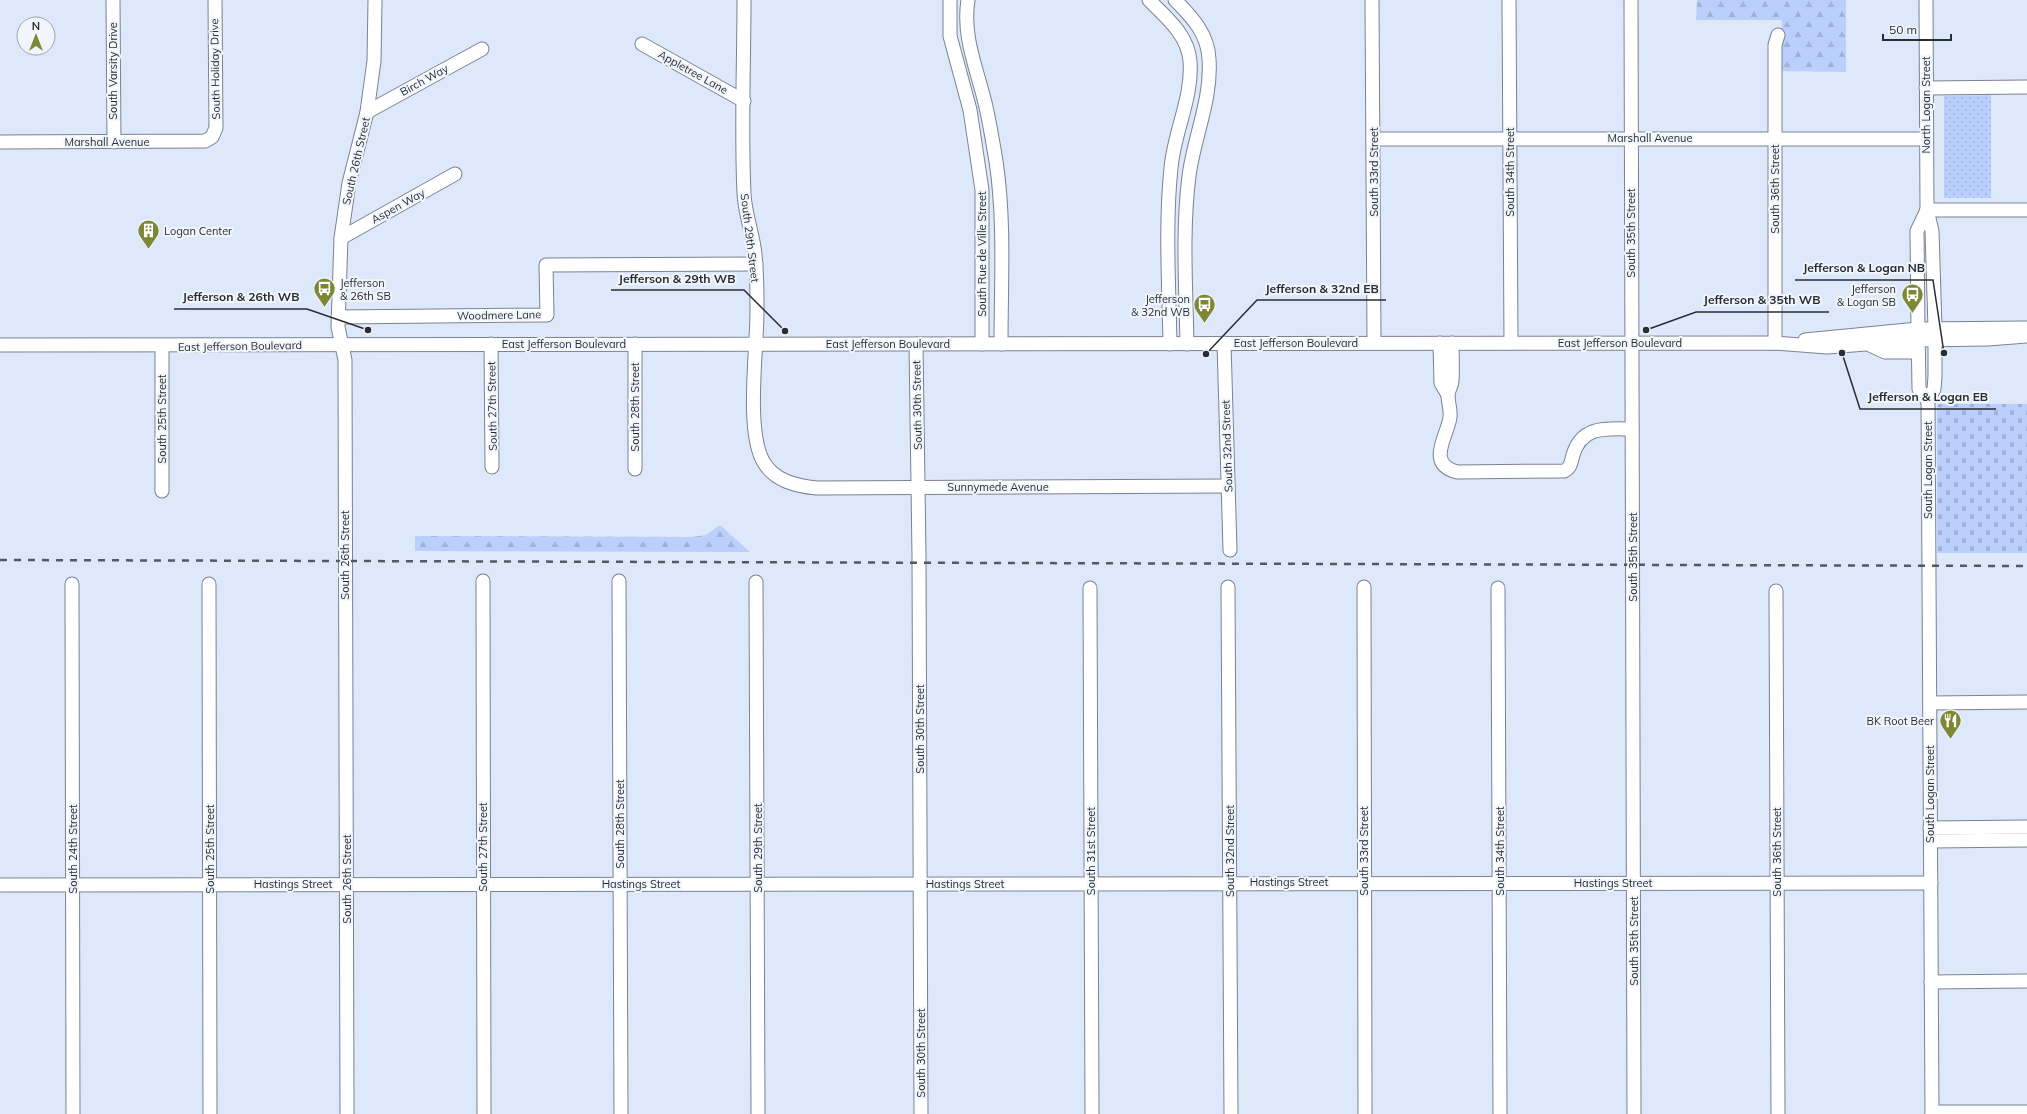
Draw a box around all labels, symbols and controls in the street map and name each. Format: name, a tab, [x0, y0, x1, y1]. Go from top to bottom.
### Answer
north arrow	[16, 16, 56, 56]
scale bar	[1883, 16, 1951, 42]
street label: South Holiday Drive	[207, 18, 223, 120]
text: N	[32, 19, 40, 33]
street label: South Varsity Drive	[106, 22, 120, 120]
text: 50 m	[1889, 22, 1917, 37]
street label: Appletree Lane	[656, 47, 730, 97]
street label: North Logan Street	[1919, 56, 1933, 154]
street label: Birch Way	[398, 61, 451, 99]
street label: South 26th Street	[339, 116, 373, 206]
street label: South 33rd Street	[1367, 127, 1381, 217]
street label: South 34th Street	[1503, 127, 1517, 217]
street label: Marshall Avenue	[1608, 131, 1692, 145]
street label: Marshall Avenue	[65, 135, 149, 149]
street label: South 36th Street	[1768, 144, 1782, 234]
street label: Aspen Way	[369, 185, 427, 227]
street label: South 35th Street	[1624, 188, 1638, 278]
street label: South Rue de Ville Street	[975, 191, 989, 317]
street label: South 29th Street	[738, 193, 762, 283]
building icon: Logan Center	[135, 218, 161, 251]
place label: Logan Center	[164, 224, 232, 238]
callout: Jefferson & Logan NB	[1795, 256, 1933, 280]
text: Jefferson & Logan NB	[1803, 260, 1925, 275]
callout: Jefferson & 29th WB	[611, 266, 744, 290]
text: Jefferson & 29th WB	[619, 271, 735, 286]
bus stop icon: Jefferson & 26th SB	[312, 276, 338, 309]
place label: Jefferson & 26th SB	[340, 276, 391, 303]
callout: Jefferson & 32nd EB	[1257, 276, 1386, 300]
text: Jefferson & 32nd EB	[1265, 281, 1379, 296]
place label: Jefferson & Logan SB	[1837, 282, 1896, 309]
bus stop icon: Jefferson & Logan SB	[1899, 282, 1925, 315]
callout: Jefferson & 26th WB	[174, 285, 307, 309]
callout: Jefferson & 35th WB	[1696, 288, 1829, 312]
text: Jefferson & 26th WB	[183, 289, 299, 304]
place label: Jefferson & 32nd WB	[1131, 292, 1190, 319]
bus stop icon: Jefferson & 32nd WB	[1192, 292, 1218, 325]
text: Jefferson & 35th WB	[1704, 292, 1820, 307]
street label: Woodmere Lane	[457, 307, 541, 323]
street label: East Jefferson Boulevard	[1234, 336, 1358, 350]
street label: East Jefferson Boulevard	[1558, 336, 1682, 350]
street label: East Jefferson Boulevard	[502, 337, 626, 351]
street label: East Jefferson Boulevard	[826, 337, 950, 351]
street label: East Jefferson Boulevard	[178, 338, 302, 354]
street label: South 30th Street	[909, 360, 925, 450]
street label: South 27th Street	[484, 361, 500, 451]
street label: South 28th Street	[628, 362, 642, 452]
street label: South 25th Street	[155, 374, 169, 464]
callout: Jefferson & Logan EB	[1860, 385, 1996, 409]
text: Jefferson & Logan EB	[1868, 389, 1988, 404]
street label: South 32nd Street	[1218, 400, 1236, 492]
street label: South Logan Street	[1921, 421, 1935, 519]
street label: Sunnymede Avenue	[947, 480, 1049, 494]
street label: South 26th Street	[338, 510, 352, 600]
street label: South 35th Street	[1626, 512, 1640, 602]
street label: South 30th Street	[913, 684, 927, 774]
restaurant icon: BK Root Beer	[1937, 708, 1963, 741]
place label: BK Root Beer	[1867, 714, 1934, 728]
street label: South Logan Street	[1923, 745, 1937, 843]
street label: South 28th Street	[613, 779, 627, 869]
street label: South 27th Street	[476, 802, 490, 892]
street label: South 29th Street	[751, 803, 765, 893]
street label: South 24th Street	[66, 804, 80, 894]
street label: South 25th Street	[203, 804, 217, 894]
street label: South 32nd Street	[1223, 805, 1237, 897]
street label: South 33rd Street	[1357, 806, 1371, 896]
street label: South 34th Street	[1493, 806, 1507, 896]
street label: South 31st Street	[1084, 807, 1098, 895]
street label: South 36th Street	[1770, 807, 1784, 897]
street label: South 26th Street	[340, 834, 354, 924]
street label: Hastings Street	[1250, 875, 1329, 889]
street label: Hastings Street	[1574, 876, 1653, 890]
street label: Hastings Street	[254, 877, 333, 891]
street label: Hastings Street	[602, 877, 681, 891]
street label: Hastings Street	[926, 877, 1005, 891]
street label: South 35th Street	[1627, 896, 1641, 986]
street label: South 30th Street	[914, 1008, 928, 1098]

